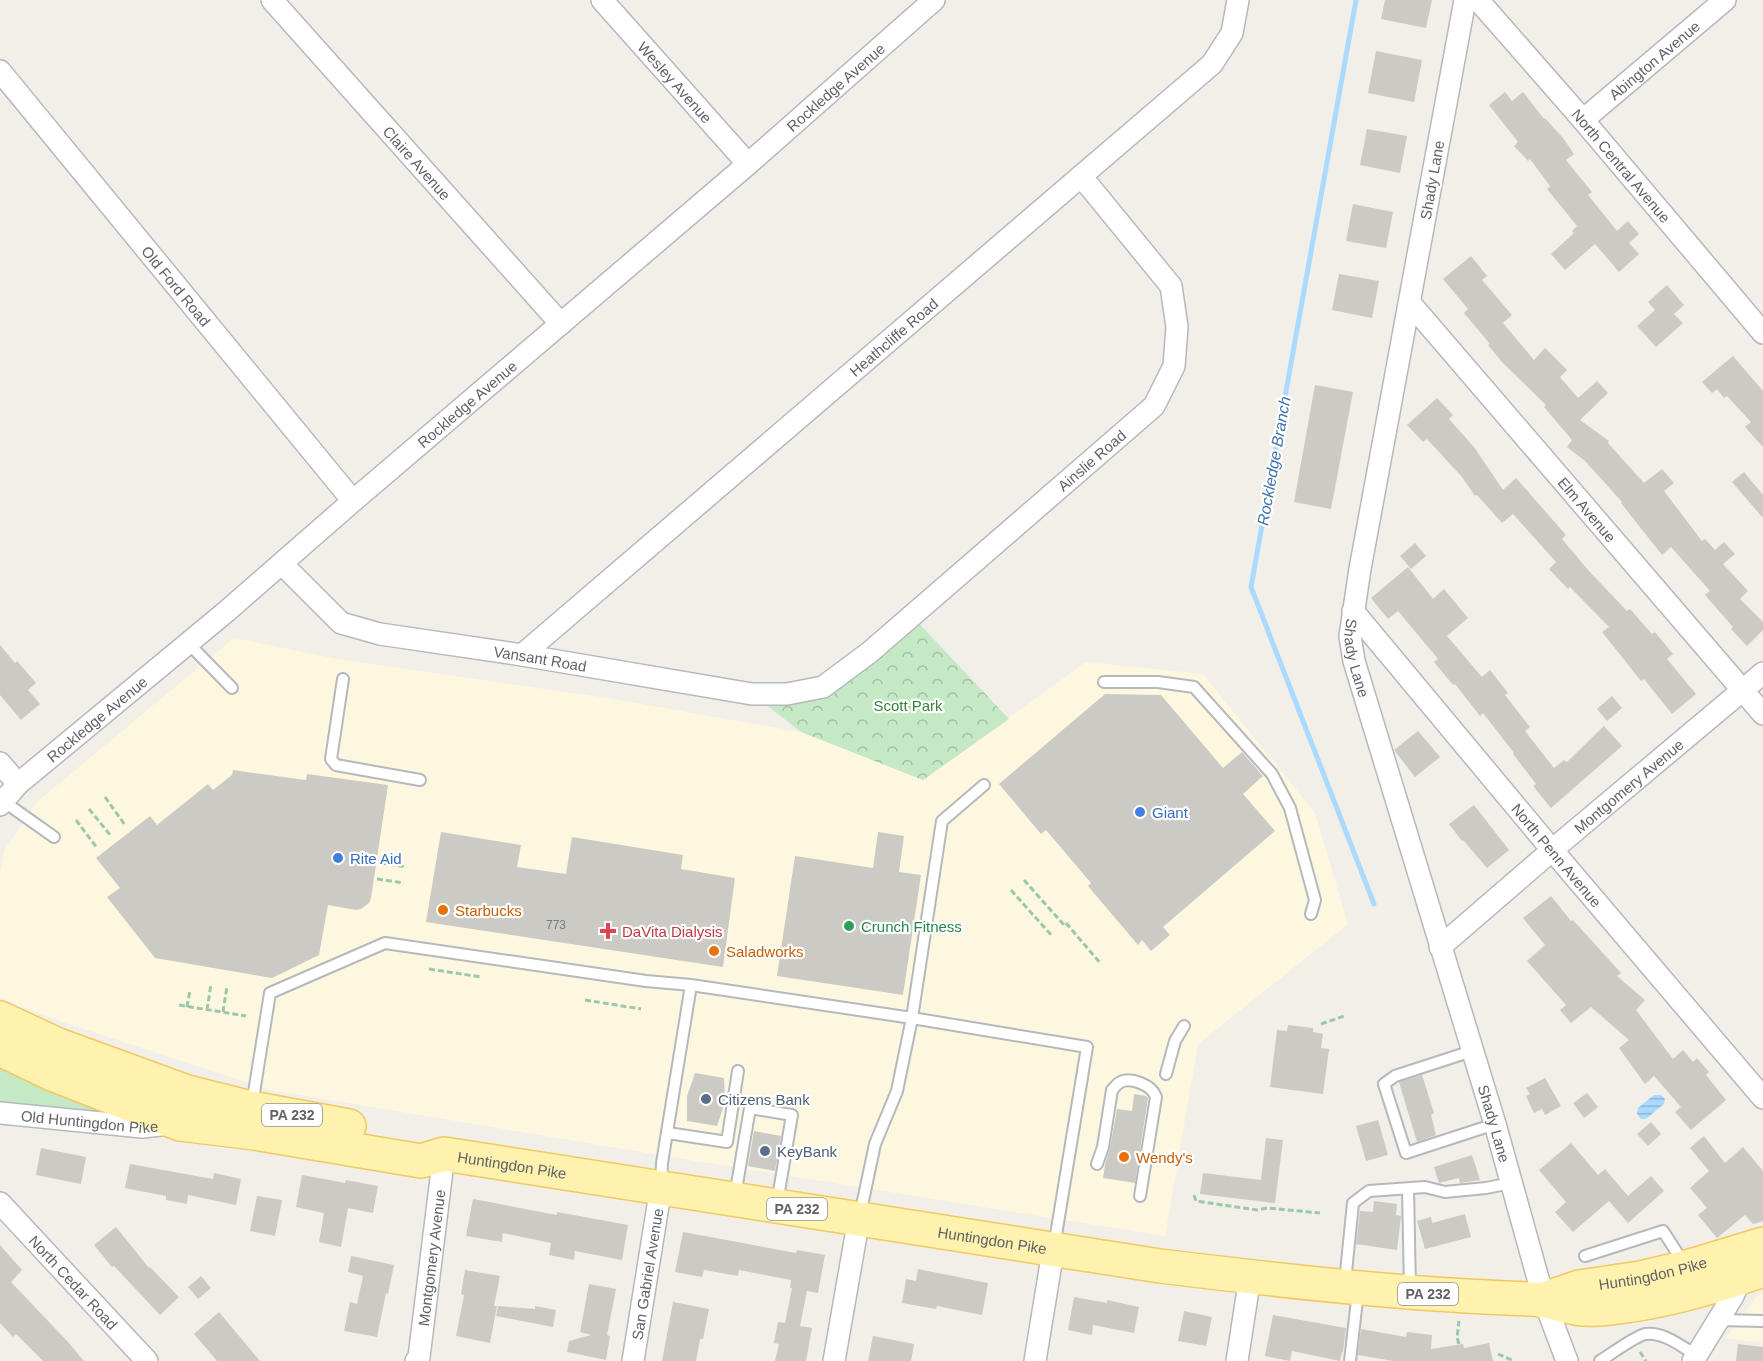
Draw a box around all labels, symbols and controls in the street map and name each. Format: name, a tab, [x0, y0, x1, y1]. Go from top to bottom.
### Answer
street label: Abington Avenue	[1605, 17, 1703, 103]
street label: Wesley Avenue	[635, 38, 716, 126]
street label: Rockledge Avenue	[783, 39, 888, 135]
street label: North Central Avenue	[1569, 105, 1674, 226]
street label: Claire Avenue	[380, 122, 454, 203]
street label: Shady Lane	[1417, 139, 1447, 221]
street label: Old Ford Road	[139, 242, 214, 329]
street label: Heathcliffe Road	[846, 294, 941, 379]
street label: Rockledge Avenue	[414, 357, 520, 451]
water label: Rockledge Branch	[1254, 395, 1294, 527]
street label: Ainslie Road	[1054, 426, 1129, 494]
street label: Elm Avenue	[1555, 474, 1620, 545]
street label: Shady Lane	[1341, 618, 1373, 699]
street label: Vansant Road	[493, 642, 588, 674]
street label: Rockledge Avenue	[43, 672, 150, 765]
park label: Scott Park	[873, 697, 943, 714]
street label: Montgomery Avenue	[1570, 735, 1687, 837]
street label: North Penn Avenue	[1508, 800, 1605, 910]
place label: Giant	[1152, 804, 1189, 821]
marker: Giant	[1133, 805, 1147, 819]
place label: Rite Aid	[350, 850, 402, 867]
marker: Rite Aid	[331, 851, 345, 865]
place label: Starbucks	[455, 902, 522, 919]
marker: Starbucks	[436, 903, 450, 917]
house number: 773	[546, 918, 566, 932]
place label: Crunch Fitness	[861, 918, 962, 935]
marker: Crunch Fitness	[842, 919, 856, 933]
marker: DaVita Dialysis	[599, 922, 617, 940]
place label: DaVita Dialysis	[622, 923, 723, 940]
place label: Saladworks	[726, 943, 804, 960]
marker: Saladworks	[707, 944, 721, 958]
street label: Shady Lane	[1475, 1083, 1514, 1164]
place label: Citizens Bank	[718, 1091, 810, 1108]
marker: Citizens Bank	[699, 1092, 713, 1106]
road number: PA 232	[262, 1104, 322, 1126]
street label: Old Huntingdon Pike	[20, 1107, 159, 1135]
place label: KeyBank	[777, 1143, 838, 1160]
marker: KeyBank	[758, 1144, 772, 1158]
street label: Huntingdon Pike	[456, 1148, 568, 1182]
place label: Wendy's	[1136, 1149, 1193, 1166]
marker: Wendy's	[1117, 1150, 1131, 1164]
street label: Montgomery Avenue	[414, 1189, 448, 1327]
road number: PA 232	[767, 1198, 827, 1220]
street label: San Gabriel Avenue	[628, 1207, 666, 1341]
street label: Huntingdon Pike	[937, 1223, 1048, 1257]
street label: North Cedar Road	[26, 1232, 121, 1332]
street label: Huntingdon Pike	[1597, 1253, 1709, 1293]
road number: PA 232	[1398, 1283, 1458, 1305]

